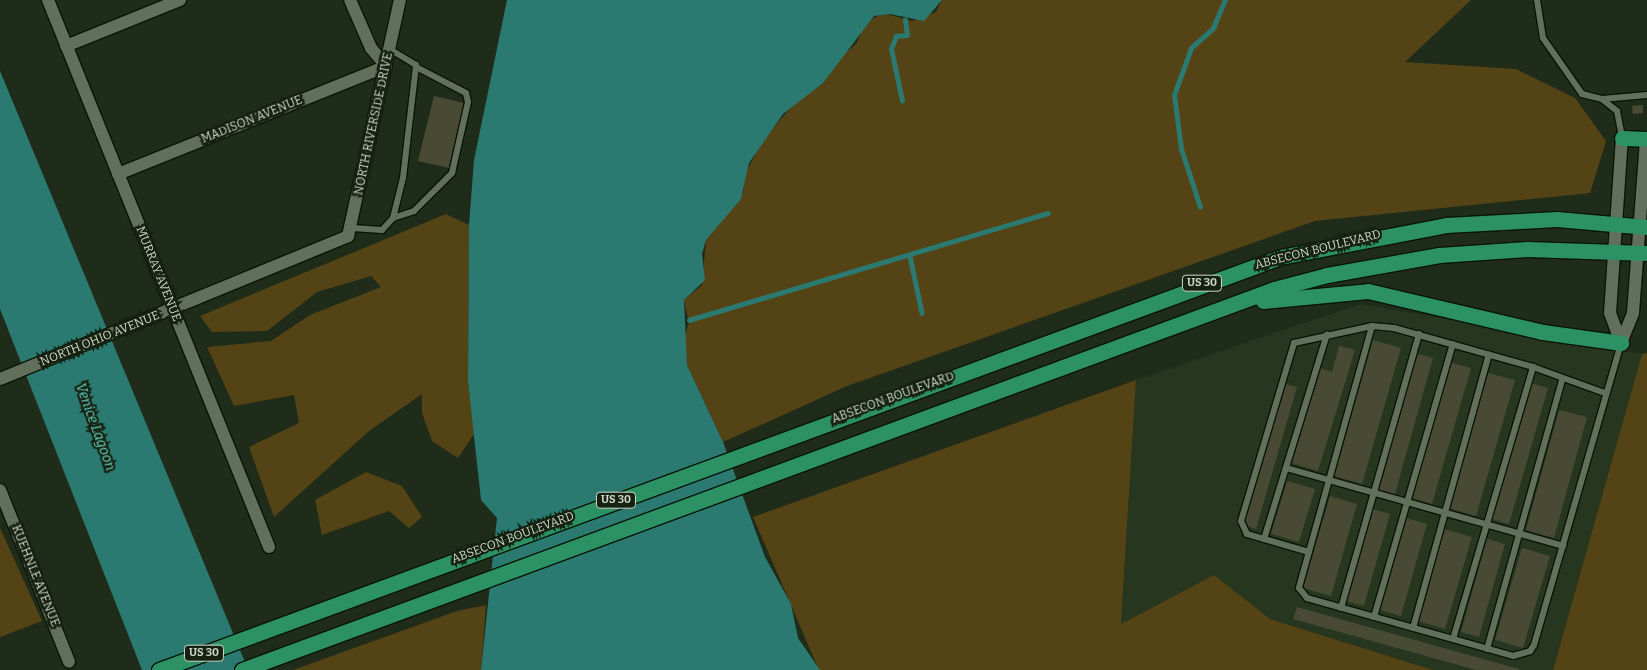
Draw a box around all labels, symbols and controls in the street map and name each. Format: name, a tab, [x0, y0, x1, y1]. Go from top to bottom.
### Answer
street label: NORTH RIVERSIDE DRIVE	[352, 51, 396, 197]
street label: MADISON AVENUE	[199, 93, 305, 147]
street label: MURRAY AVENUE	[132, 224, 184, 324]
street label: ABSECON BOULEVARD	[1254, 227, 1382, 273]
road number: US 30	[1181, 274, 1223, 292]
street label: NORTH OHIO AVENUE	[38, 308, 162, 370]
street label: ABSECON BOULEVARD	[830, 369, 956, 427]
water label: Venice Lagoon	[71, 381, 119, 473]
road number: US 30	[595, 492, 637, 508]
street label: ABSECON BOULEVARD	[450, 509, 576, 567]
street label: KUEHNLE AVENUE	[8, 523, 62, 629]
road number: US 30	[183, 644, 225, 661]

